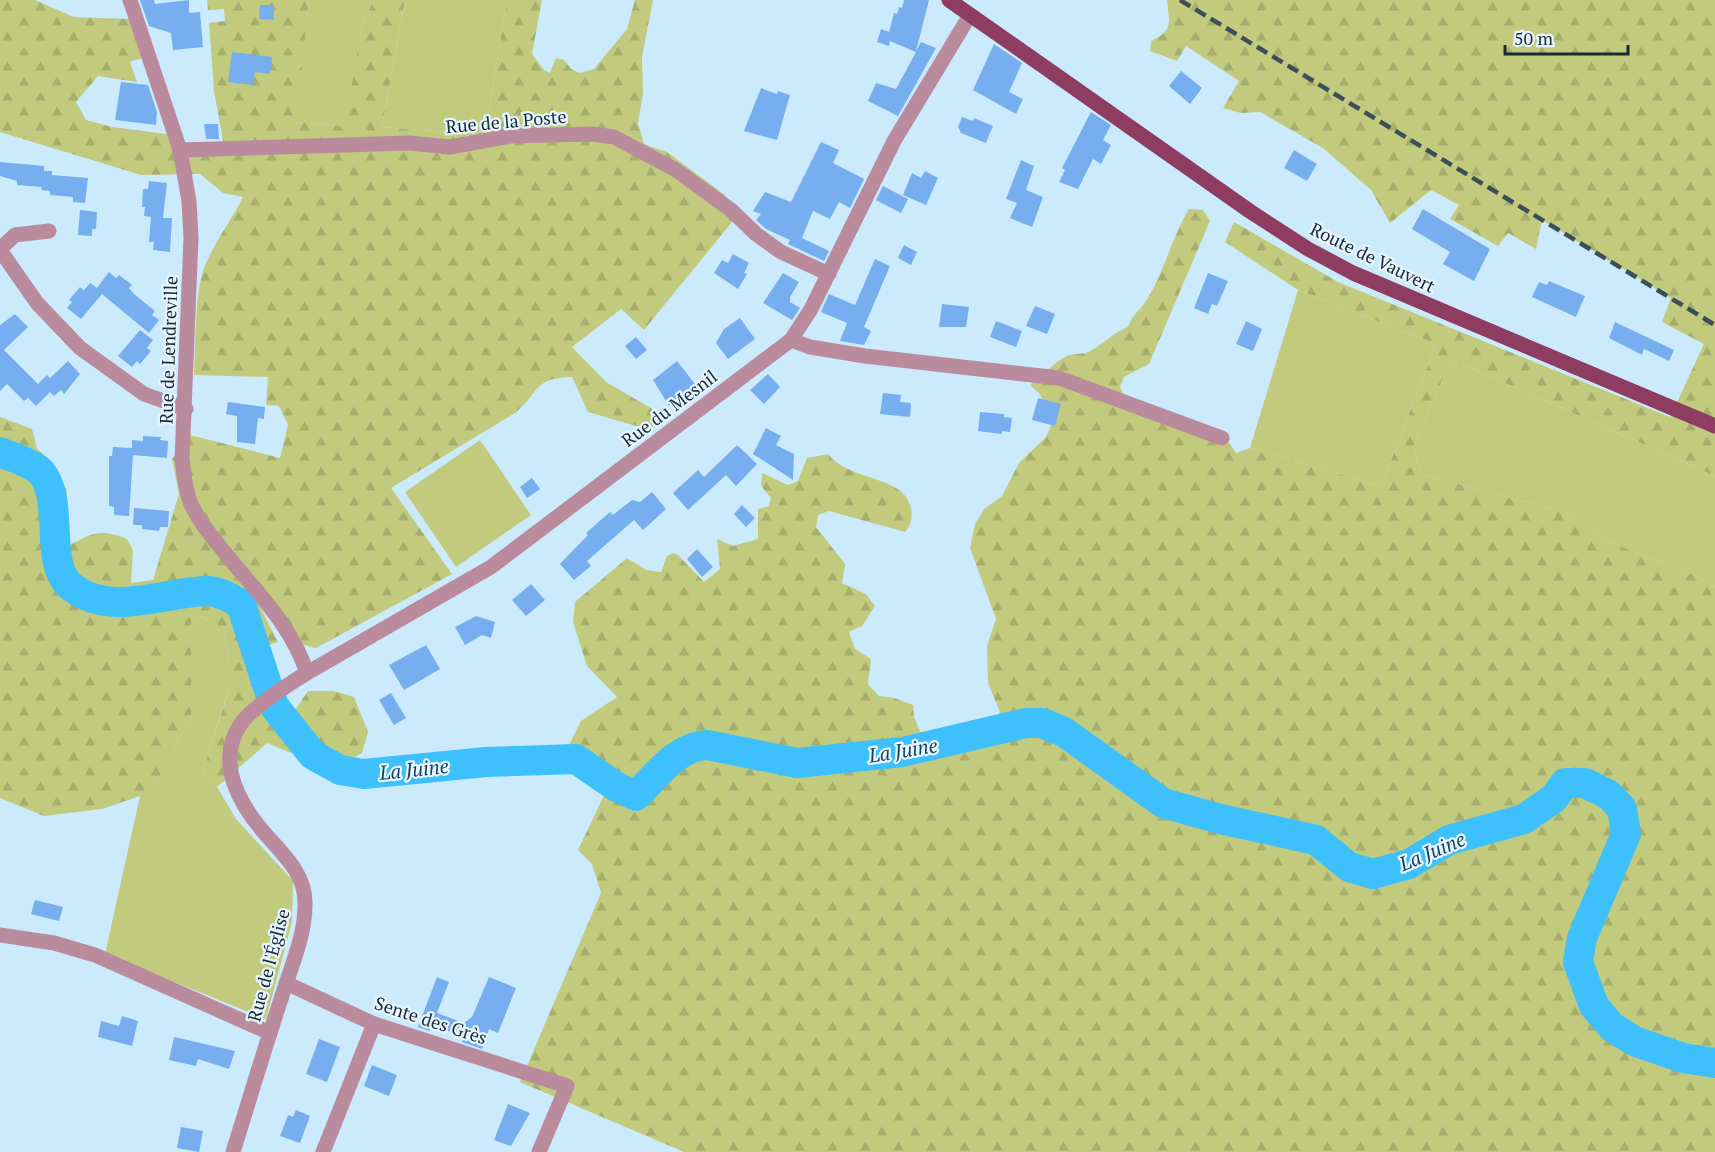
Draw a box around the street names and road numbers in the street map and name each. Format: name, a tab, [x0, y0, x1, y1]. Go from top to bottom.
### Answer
street label: Rue de la Poste	[445, 104, 567, 138]
street label: Route de Vauvert	[1307, 216, 1440, 298]
street label: Rue de Lendreville	[153, 275, 183, 425]
street label: Rue du Mesnil	[616, 364, 722, 452]
street label: Rue de l'Église	[241, 906, 295, 1024]
street label: Sente des Grès	[372, 991, 490, 1049]

